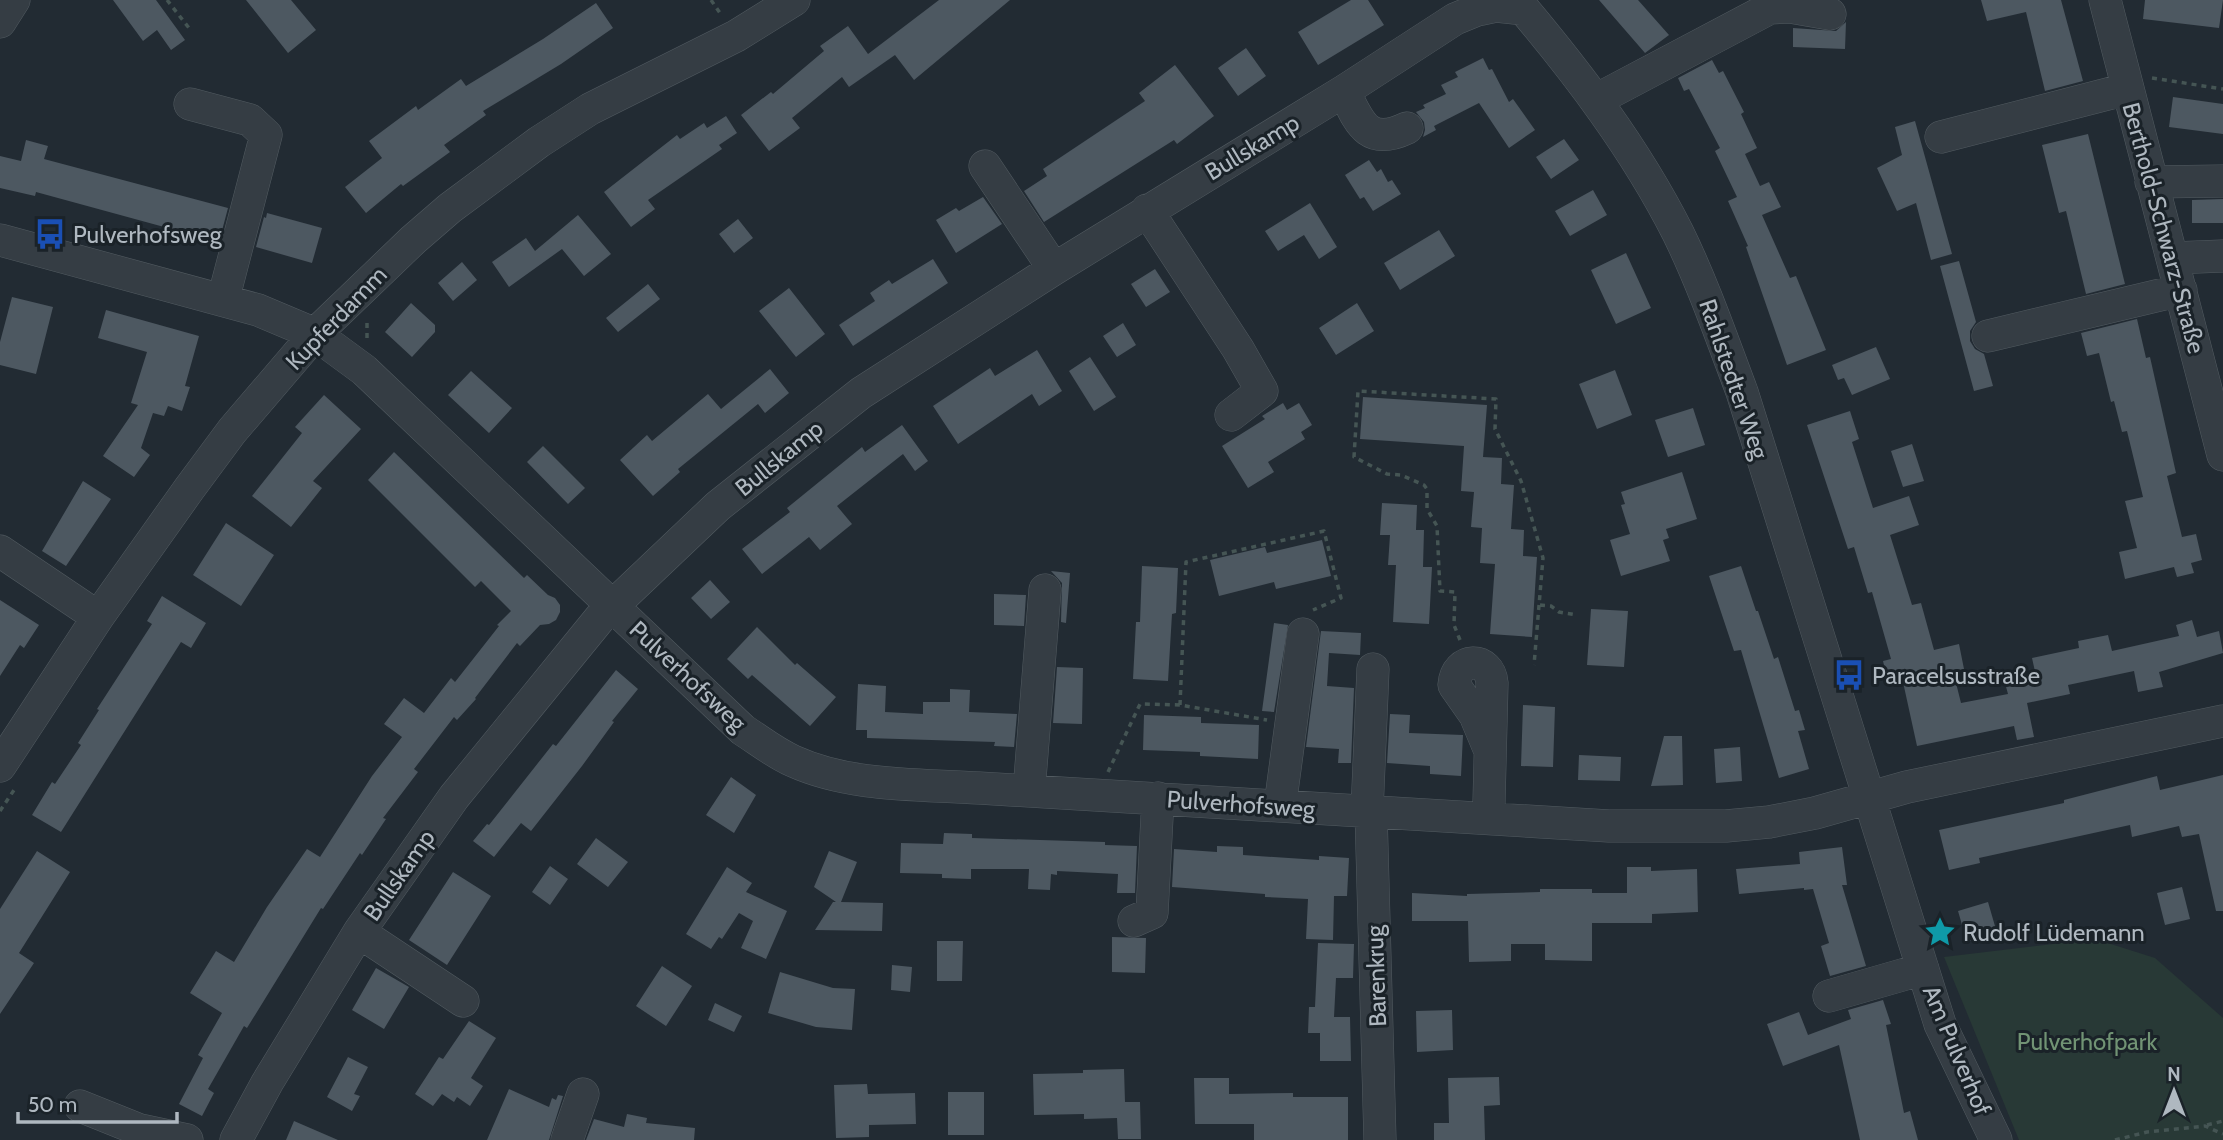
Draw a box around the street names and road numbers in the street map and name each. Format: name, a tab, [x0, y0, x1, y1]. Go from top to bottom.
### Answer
street label: Berthold-Schwarz-Straße	[2116, 99, 2212, 357]
street label: Bullskamp	[1200, 108, 1304, 186]
street label: Kupferdamm	[279, 260, 393, 376]
street label: Rahlstedter Weg	[1693, 295, 1775, 464]
street label: Bullskamp	[729, 414, 829, 502]
street label: Pulverhofsweg	[624, 615, 753, 738]
street label: Pulverhofsweg	[1166, 784, 1317, 824]
street label: Bullskamp	[357, 824, 441, 926]
street label: Barenkrug	[1360, 924, 1392, 1027]
street label: Am Pulverhof	[1917, 981, 1997, 1119]

